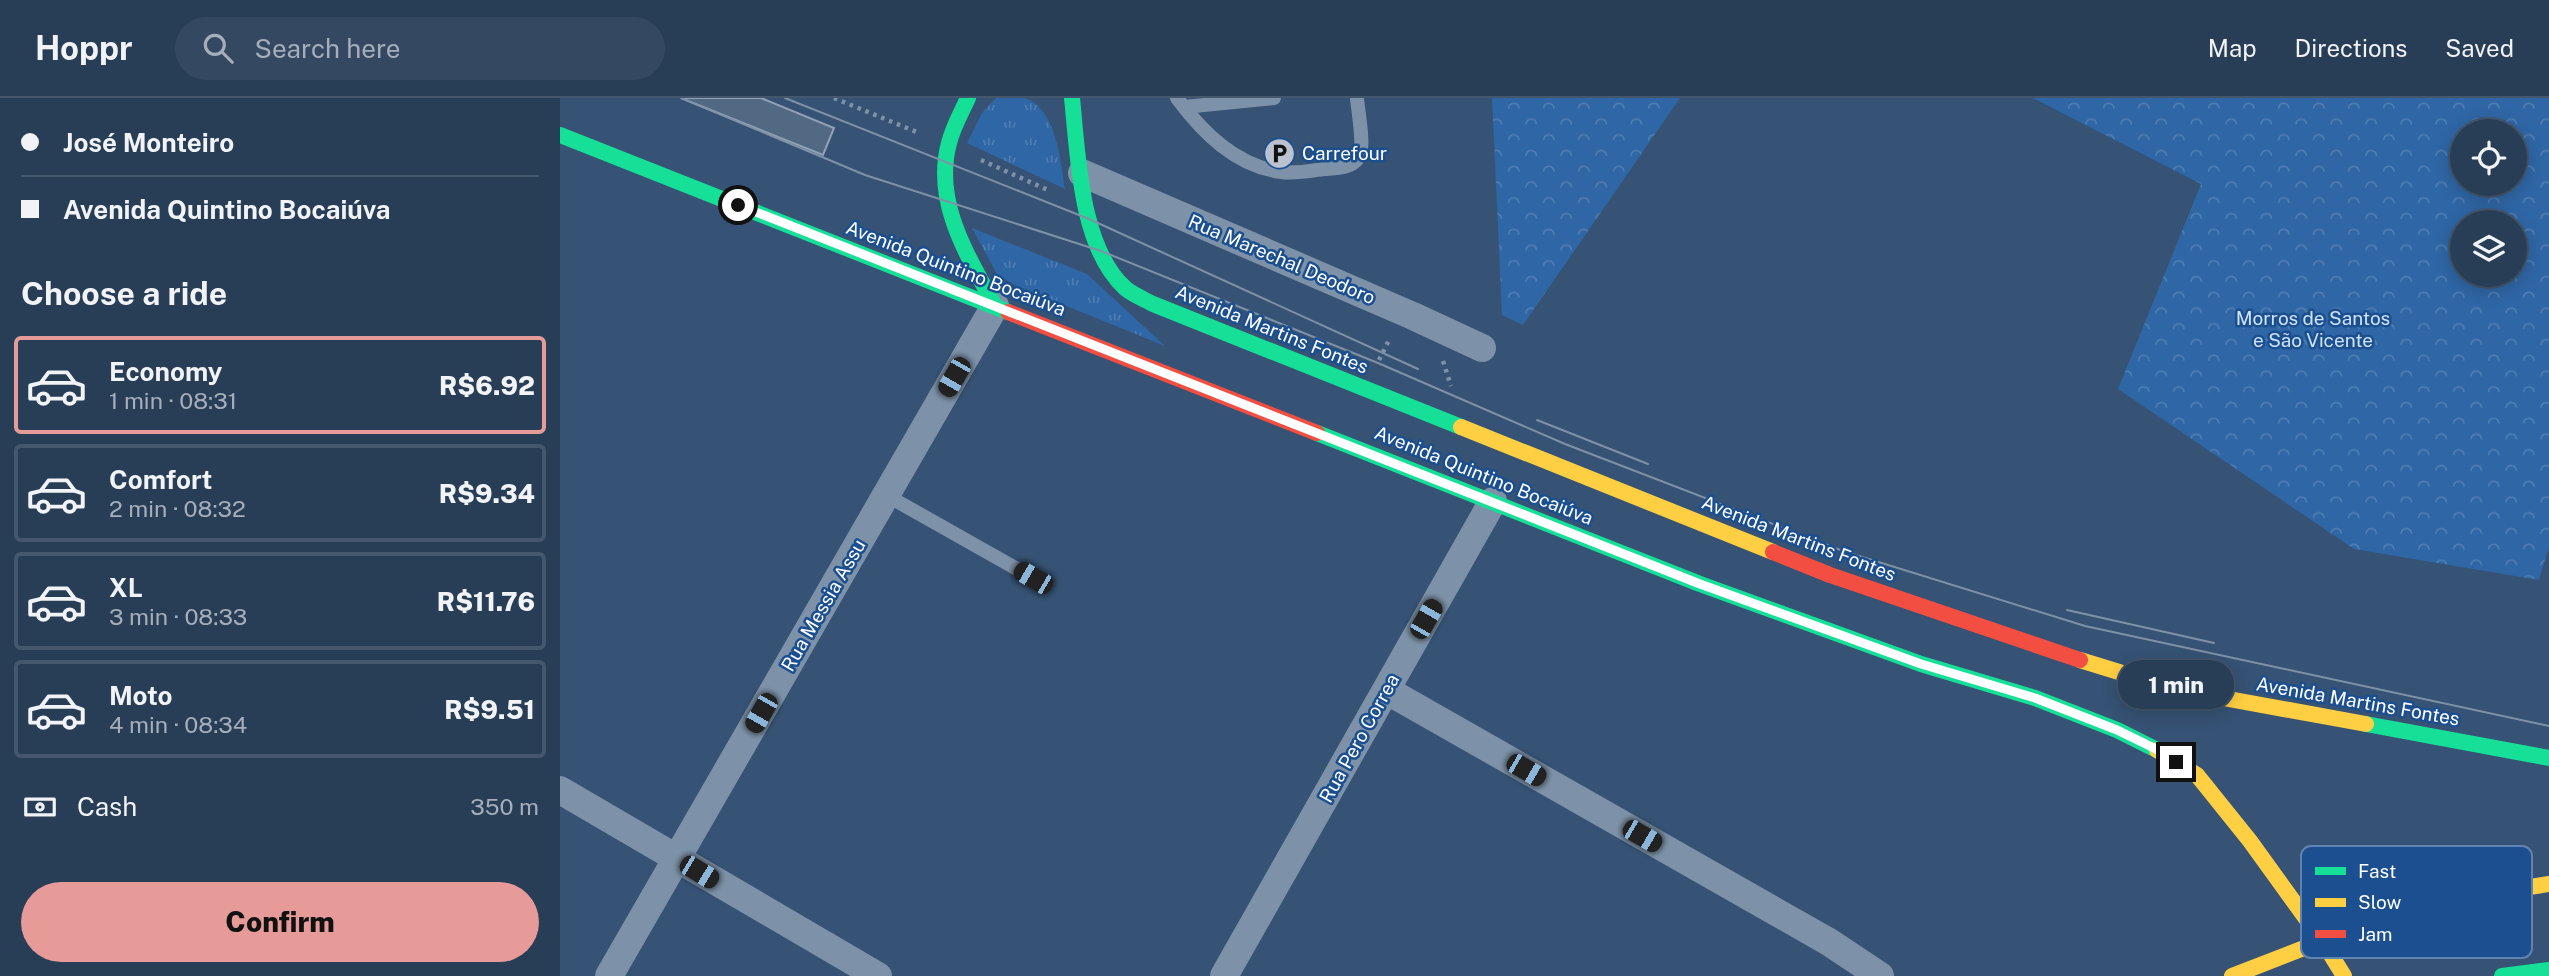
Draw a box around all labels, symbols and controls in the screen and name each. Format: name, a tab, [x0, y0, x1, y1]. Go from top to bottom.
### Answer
search box	[175, 17, 665, 80]
text: Hoppr	[35, 29, 133, 67]
icon: search	[199, 29, 237, 67]
text: Search here	[255, 33, 401, 64]
text: Map	[2208, 34, 2257, 62]
text: Directions	[2295, 34, 2407, 62]
text: Saved	[2445, 34, 2514, 62]
map controls	[2450, 119, 2527, 287]
button: locate	[2450, 119, 2527, 196]
text: José Monteiro	[63, 127, 234, 158]
parking icon: Carrefour	[1262, 136, 1296, 170]
place label: Carrefour	[1302, 142, 1387, 164]
route start	[722, 189, 754, 221]
text: Avenida Quintino Bocaiúva	[63, 194, 391, 225]
street label: Rua Marechal Deodoro	[1185, 210, 1379, 308]
button: layers	[2450, 210, 2527, 287]
street label: Avenida Quintino Bocaiúva	[843, 216, 1069, 320]
text: Choose a ride	[21, 275, 227, 312]
street label: Avenida Martins Fontes	[1172, 280, 1372, 378]
park label: Morros de Santos e São Vicente	[2236, 307, 2390, 351]
icon: car	[25, 354, 88, 417]
car	[935, 354, 974, 400]
text: Economy	[109, 356, 222, 387]
text: R$6.92	[439, 370, 535, 401]
text: 1 min · 08:31	[109, 387, 237, 414]
street label: Avenida Quintino Bocaiúva	[1372, 421, 1596, 529]
icon: car	[25, 462, 88, 525]
text: Comfort	[109, 464, 212, 495]
text: R$9.34	[439, 478, 535, 509]
street label: Avenida Martins Fontes	[1699, 491, 1899, 585]
text: 2 min · 08:32	[109, 495, 246, 522]
street label: Rua Messia Assu	[776, 535, 870, 675]
car	[1010, 558, 1057, 598]
icon: car	[25, 570, 88, 633]
text: XL	[109, 572, 143, 603]
text: R$11.76	[437, 586, 535, 617]
car	[1407, 596, 1446, 642]
text: 3 min · 08:33	[109, 603, 247, 630]
callout: 1 min	[2118, 660, 2234, 710]
street label: Rua Pero Correa	[1315, 670, 1403, 806]
text: 1 min	[2148, 671, 2204, 698]
street label: Avenida Martins Fontes	[2255, 672, 2461, 730]
icon: car	[25, 678, 88, 741]
text: Moto	[109, 680, 172, 711]
car	[742, 690, 781, 736]
text: R$9.51	[444, 694, 535, 725]
text: 4 min · 08:34	[109, 711, 247, 738]
route end	[2160, 746, 2192, 778]
car	[1503, 750, 1550, 790]
icon: cash	[21, 788, 59, 826]
text: Cash	[77, 791, 137, 822]
text: 350 m	[470, 793, 539, 820]
car	[1619, 816, 1666, 856]
legend	[2301, 846, 2532, 958]
car	[676, 852, 723, 892]
text: Fast	[2358, 860, 2396, 882]
button: Confirm	[21, 882, 539, 962]
text: Slow	[2358, 891, 2402, 913]
text: Jam	[2358, 923, 2392, 945]

